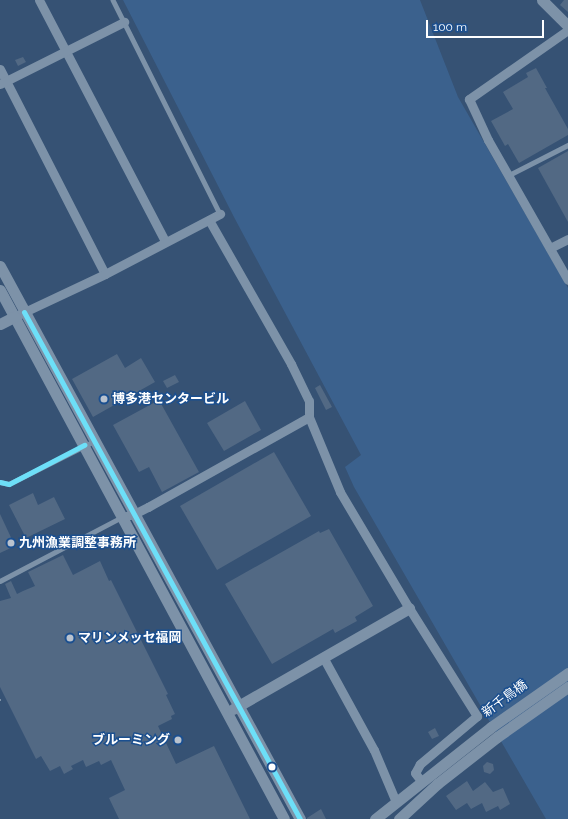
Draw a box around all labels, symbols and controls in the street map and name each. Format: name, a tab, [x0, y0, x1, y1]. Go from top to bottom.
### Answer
scale bar	[428, 12, 546, 38]
text: 100 m	[433, 20, 467, 34]
place label: 博多港センタービル	[112, 391, 229, 407]
marker: 博多港センタービル	[99, 394, 109, 404]
place label: 九州漁業調整事務所	[19, 535, 136, 551]
marker: 九州漁業調整事務所	[6, 538, 16, 548]
place label: マリンメッセ福岡	[78, 630, 182, 646]
marker: マリンメッセ福岡	[65, 633, 75, 643]
street label: 新千鳥橋	[479, 677, 531, 721]
place label: ブルーミング	[92, 732, 170, 748]
marker: ブルーミング	[173, 735, 183, 745]
unlabelled marker	[267, 762, 277, 772]

